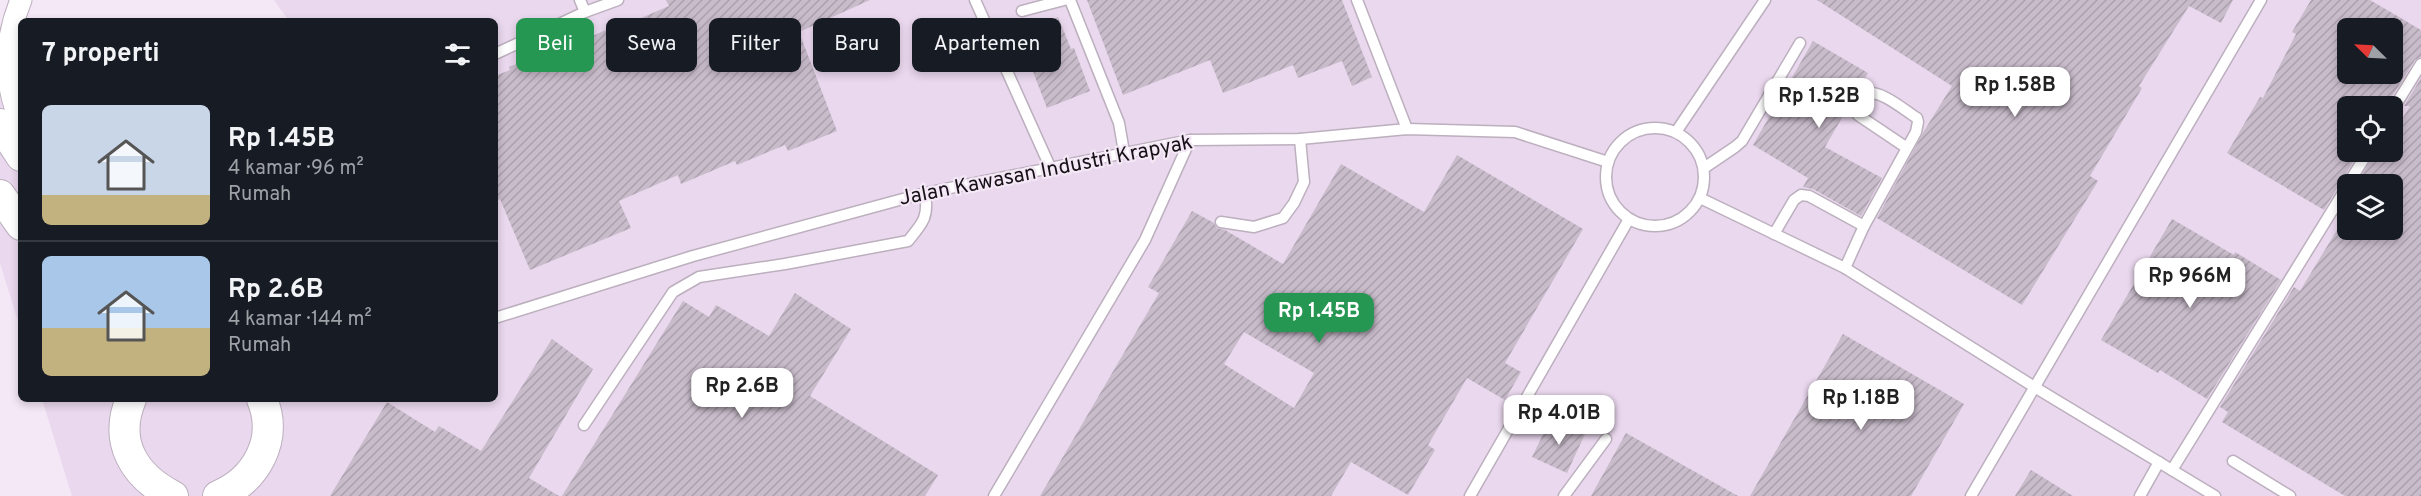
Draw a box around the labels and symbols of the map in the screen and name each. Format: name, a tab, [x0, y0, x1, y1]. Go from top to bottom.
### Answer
north arrow	[2337, 18, 2403, 84]
pin: Rp 1.58B	[1953, 67, 2077, 118]
pin: Rp 1.52B	[1757, 78, 1881, 129]
street label: Jalan Kawasan Industri Krapyak	[897, 129, 1195, 213]
pin: Rp 966M	[2135, 258, 2245, 309]
pin: Rp 1.45B	[1257, 293, 1381, 344]
pin: Rp 2.6B	[687, 368, 797, 419]
pin: Rp 1.18B	[1799, 380, 1923, 431]
pin: Rp 4.01B	[1497, 395, 1621, 446]

